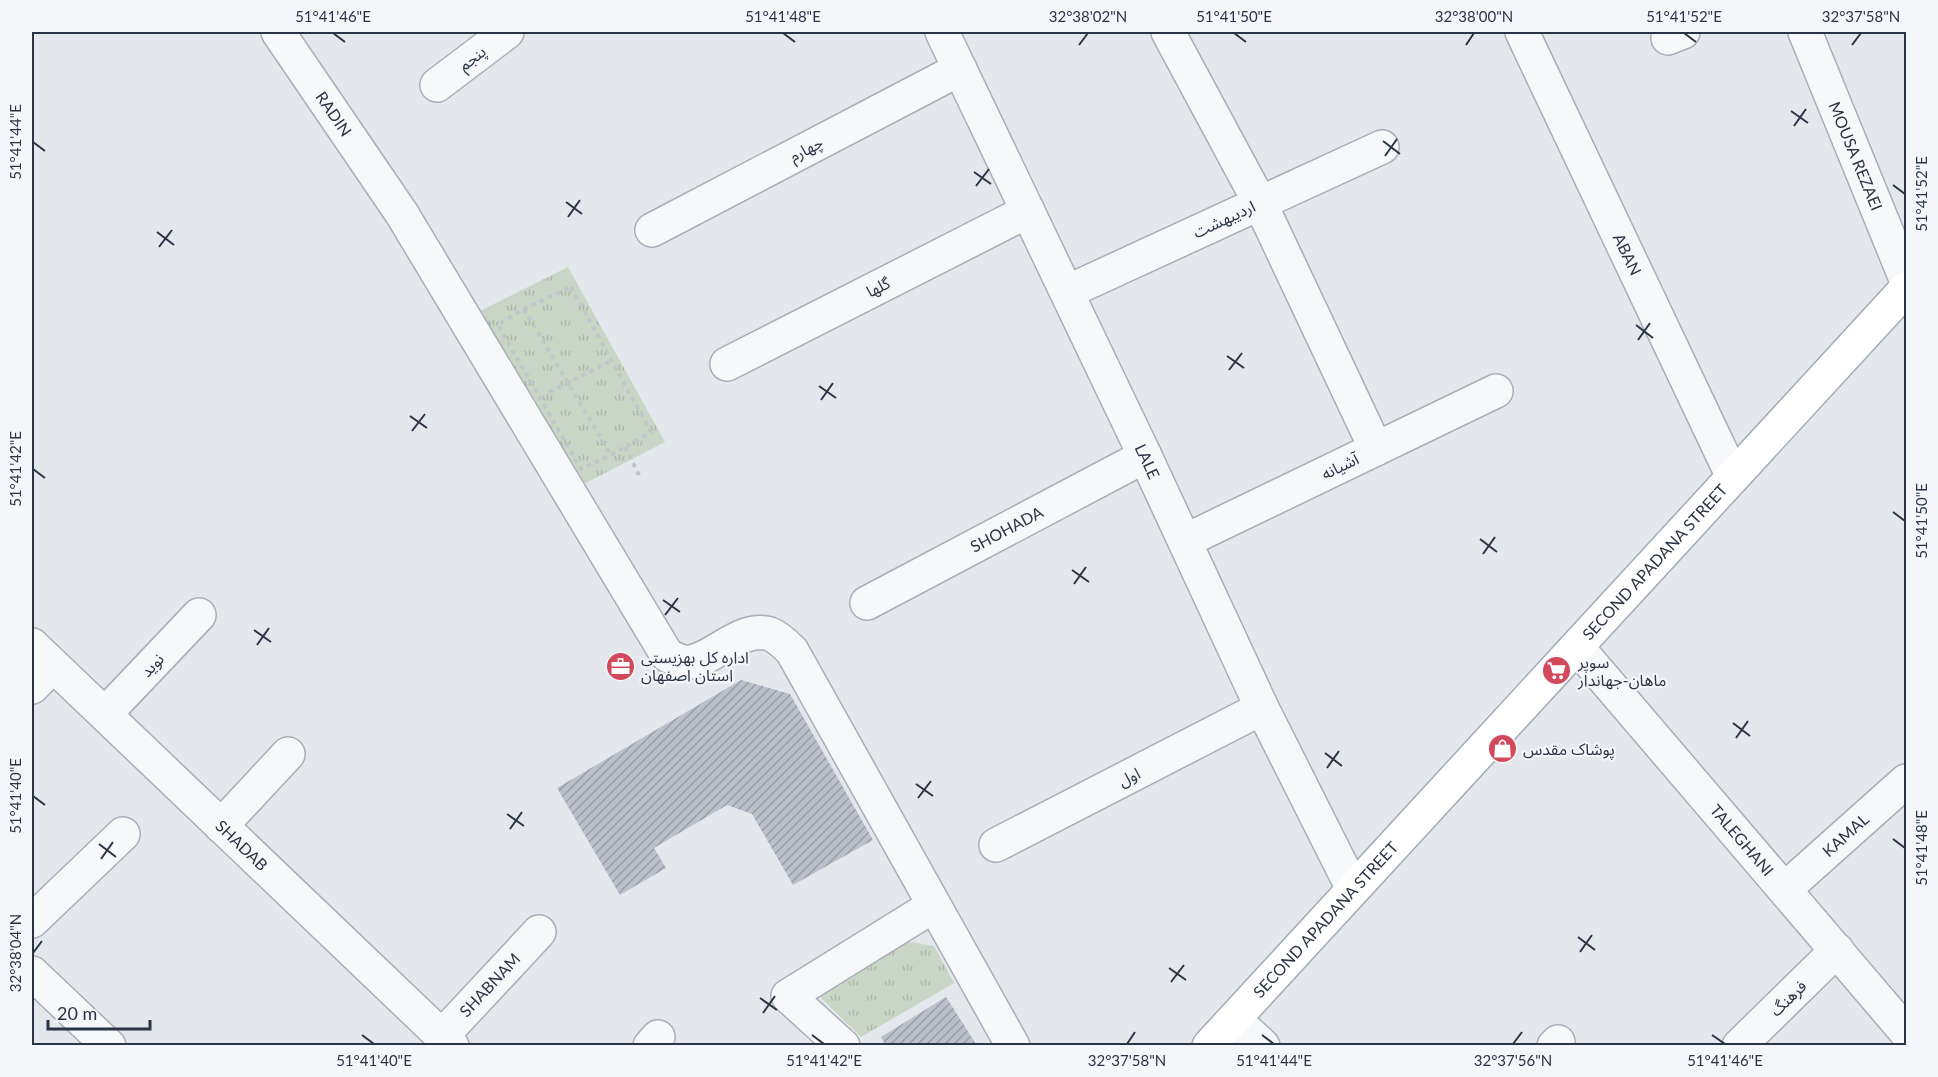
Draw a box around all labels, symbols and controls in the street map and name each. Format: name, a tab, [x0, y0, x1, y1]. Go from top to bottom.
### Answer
text: 51°41'46"E	[295, 7, 371, 25]
text: 51°41'48"E	[745, 7, 821, 25]
text: 32°38'02"N	[1049, 7, 1127, 25]
text: 51°41'50"E	[1196, 7, 1272, 25]
text: 32°38'00"N	[1435, 7, 1513, 25]
text: 51°41'52"E	[1646, 7, 1722, 25]
text: 32°37'58"N	[1822, 7, 1900, 25]
street label: پنجم	[454, 41, 492, 77]
street label: RADIN	[312, 88, 356, 139]
street label: MOUSA REZAEI	[1825, 99, 1887, 213]
text: 51°41'44"E	[6, 104, 24, 180]
street label: چهارم	[786, 132, 828, 169]
text: 51°41'52"E	[1912, 156, 1930, 232]
street label: اردیبهشت	[1190, 196, 1258, 242]
street label: ABAN	[1610, 230, 1646, 278]
street label: گلها	[863, 272, 894, 301]
text: 51°41'42"E	[6, 431, 24, 507]
street label: LALE	[1132, 441, 1164, 482]
street label: آشیانه	[1318, 448, 1363, 483]
street label: SECOND APADANA STREET	[1578, 479, 1731, 643]
text: 51°41'50"E	[1912, 483, 1930, 559]
street label: SHOHADA	[967, 502, 1046, 556]
place label: اداره کل بهزیستی استان اصفهان	[641, 647, 749, 685]
street label: نوید	[136, 649, 168, 681]
office icon: اداره کل بهزیستی استان اصفهان	[604, 650, 636, 682]
place label: سوپر ماهان-جهاندار	[1577, 652, 1667, 690]
supermarket icon: سوپر ماهان-جهاندار	[1541, 655, 1573, 687]
shop icon: پوشاک مقدس	[1486, 733, 1518, 765]
place label: پوشاک مقدس	[1523, 739, 1615, 760]
text: 51°41'40"E	[6, 758, 24, 834]
street label: اول	[1115, 763, 1144, 792]
street label: TALEGHANI	[1707, 800, 1778, 879]
street label: KAMAL	[1818, 809, 1872, 860]
text: 51°41'48"E	[1912, 810, 1930, 886]
street label: SHADAB	[212, 816, 272, 874]
street label: SECOND APADANA STREET	[1249, 837, 1402, 1001]
text: 32°38'04"N	[6, 914, 24, 992]
street label: SHABNAM	[455, 949, 524, 1020]
street label: فرهنگ	[1766, 976, 1810, 1020]
scale bar	[48, 993, 150, 1031]
text: 20 m	[57, 1002, 97, 1024]
text: 51°41'40"E	[336, 1051, 412, 1069]
text: 51°41'42"E	[786, 1051, 862, 1069]
text: 32°37'58"N	[1088, 1051, 1166, 1069]
text: 51°41'44"E	[1236, 1051, 1312, 1069]
text: 32°37'56"N	[1474, 1051, 1552, 1069]
text: 51°41'46"E	[1687, 1051, 1763, 1069]

